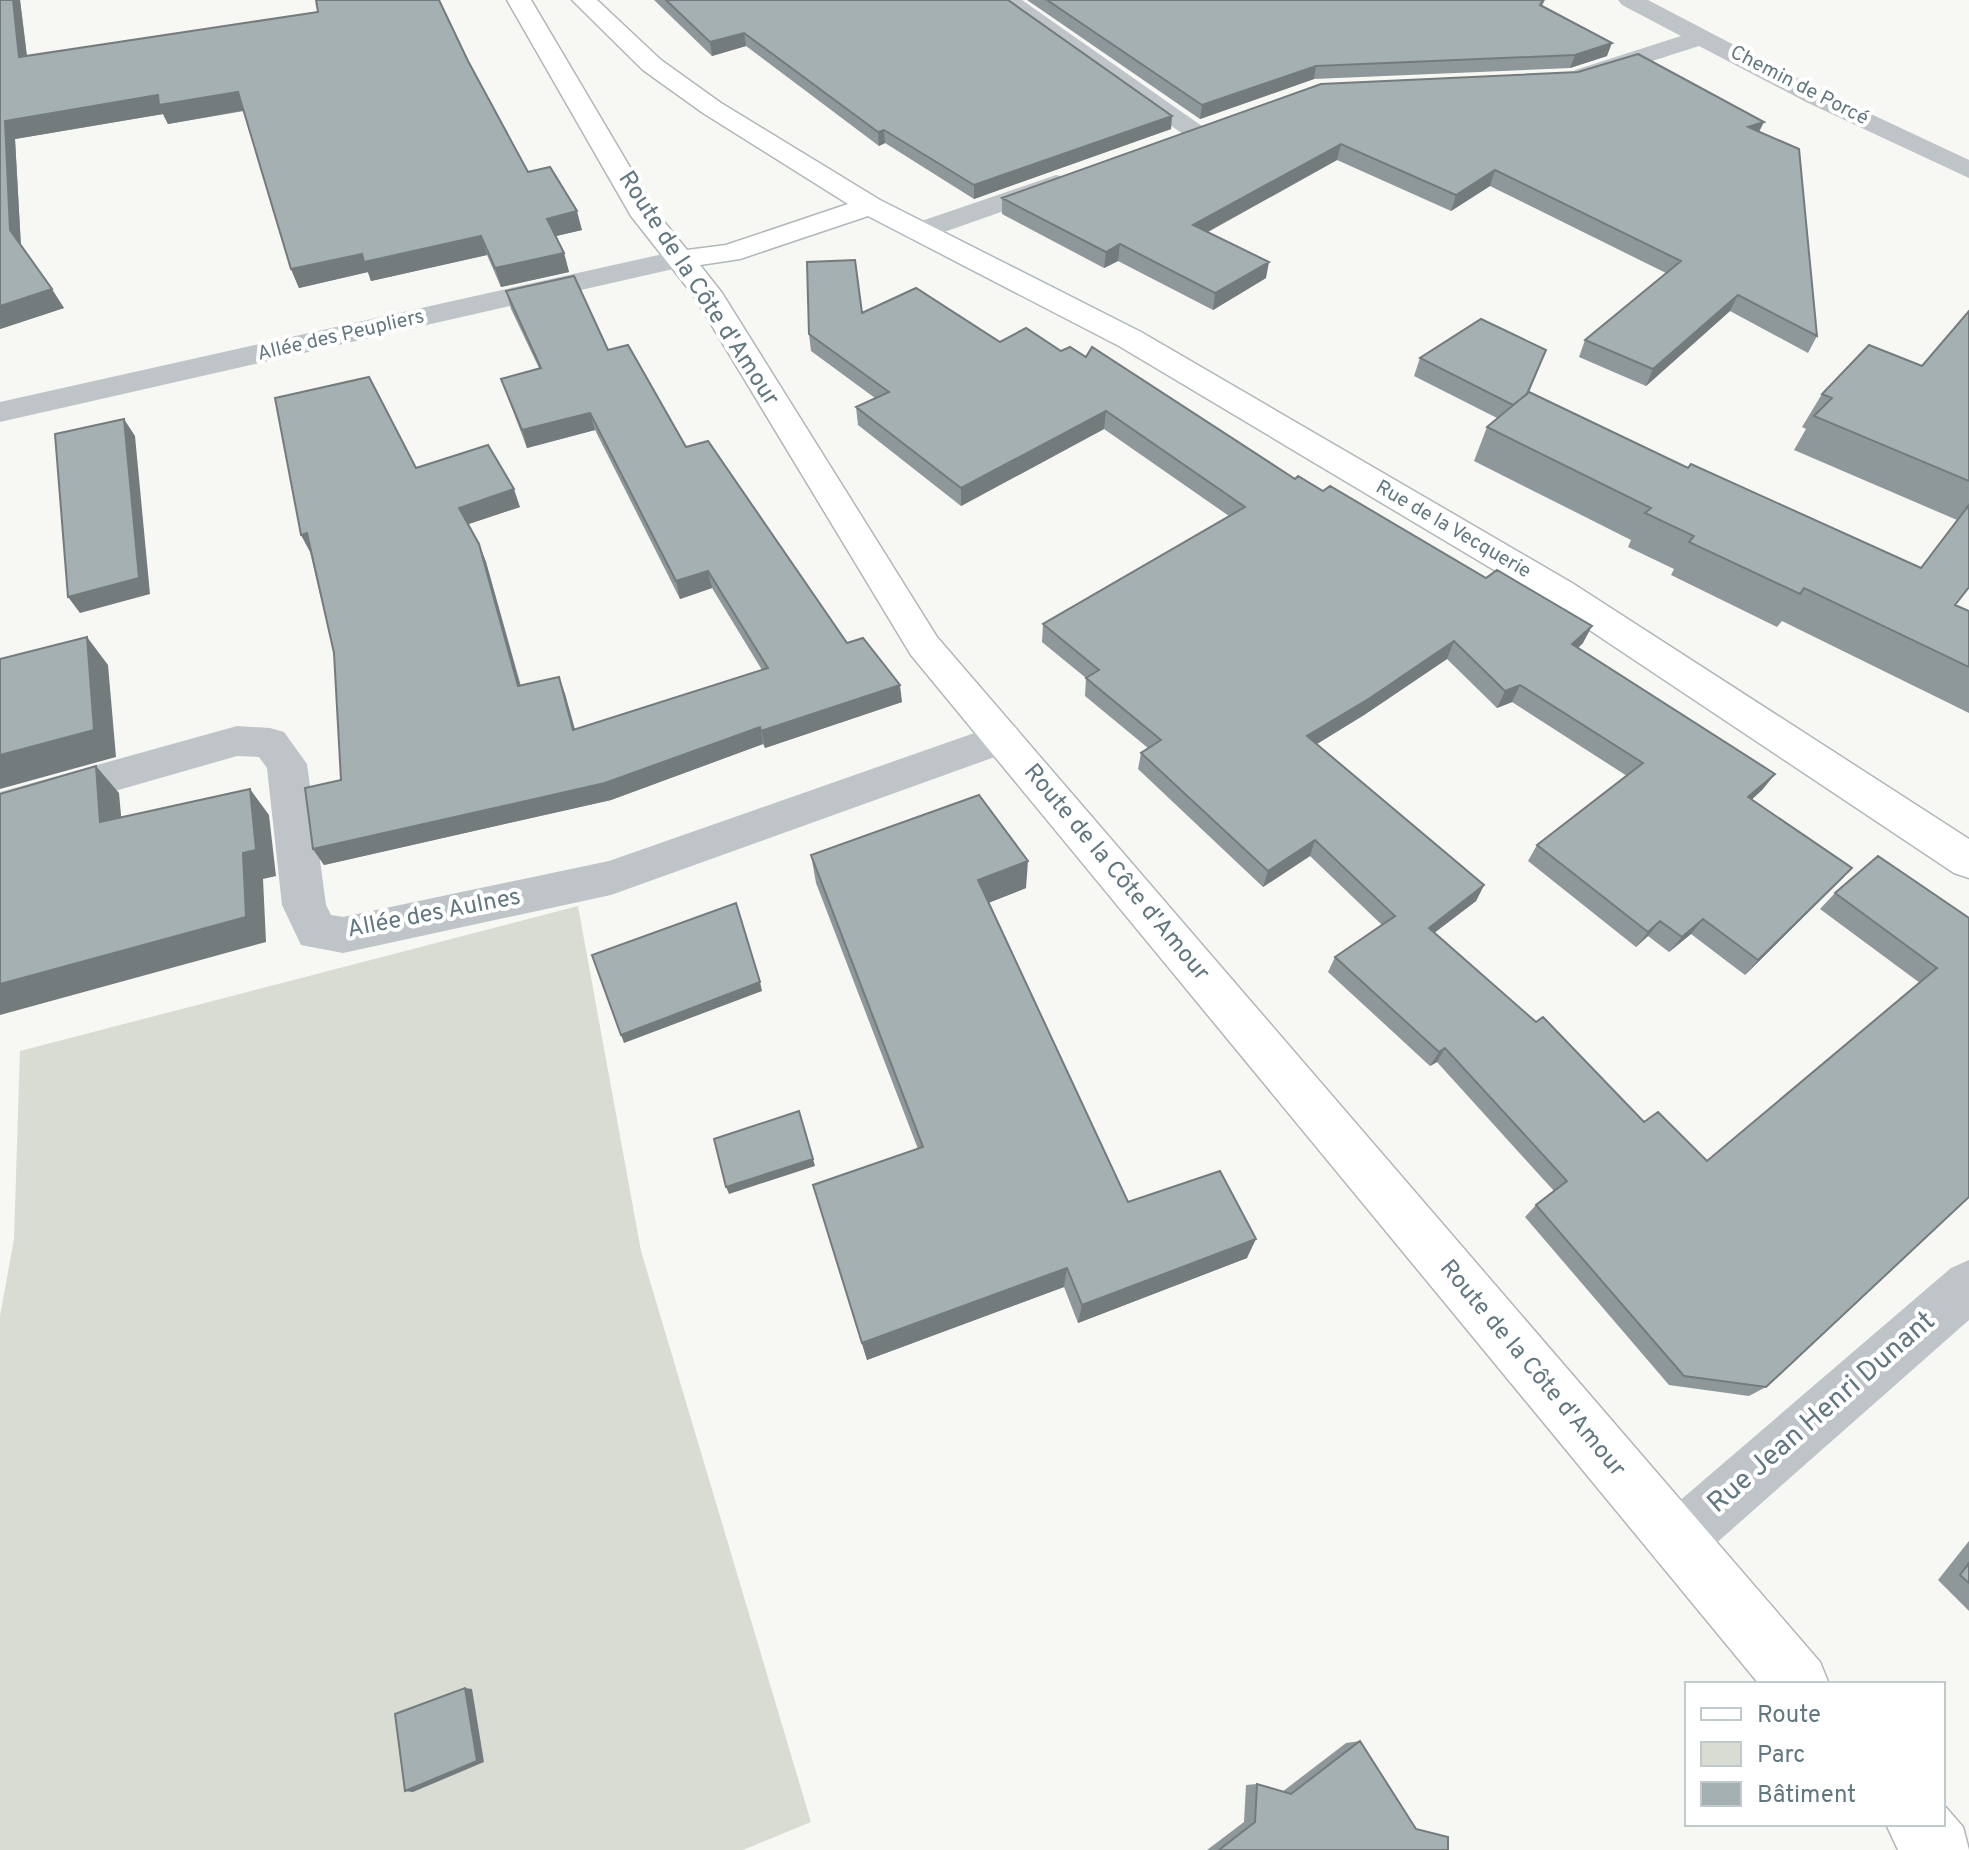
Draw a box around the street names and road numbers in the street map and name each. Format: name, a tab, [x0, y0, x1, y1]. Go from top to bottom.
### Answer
street label: Chemin de Porcé	[1725, 40, 1873, 132]
street label: Route de la Côte d'Amour	[611, 166, 785, 412]
street label: Allée des Peupliers	[255, 304, 427, 368]
street label: Rue de la Vecquerie	[1371, 475, 1535, 585]
street label: Route de la Côte d'Amour	[1016, 758, 1216, 988]
street label: Allée des Aulnes	[345, 882, 523, 946]
street label: Route de la Côte d'Amour	[1432, 1254, 1632, 1484]
street label: Rue Jean Henri Dunant	[1701, 1304, 1943, 1522]

